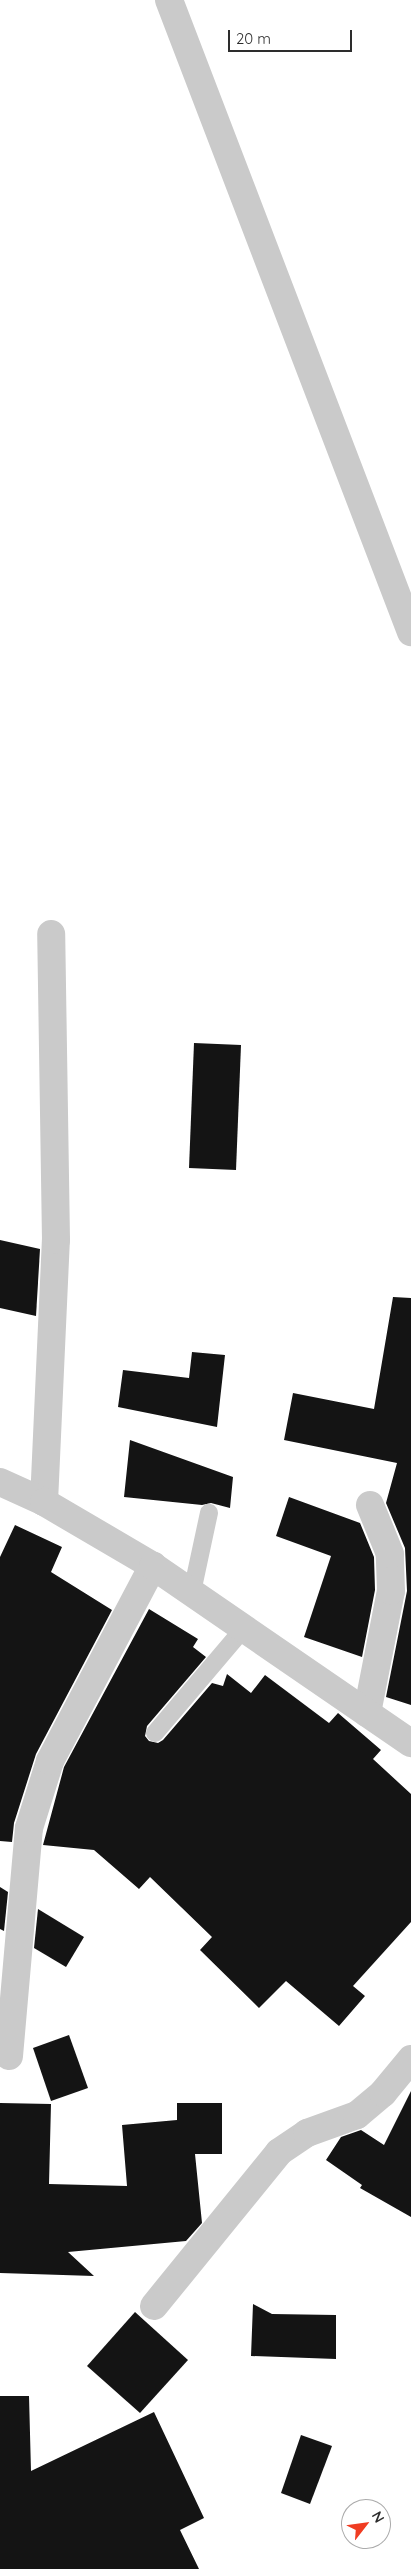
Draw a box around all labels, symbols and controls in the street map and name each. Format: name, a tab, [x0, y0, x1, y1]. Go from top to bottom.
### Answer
scale bar	[231, 20, 355, 52]
text: 20 m	[236, 29, 271, 48]
north arrow	[341, 2499, 391, 2549]
text: N	[368, 2508, 388, 2526]

